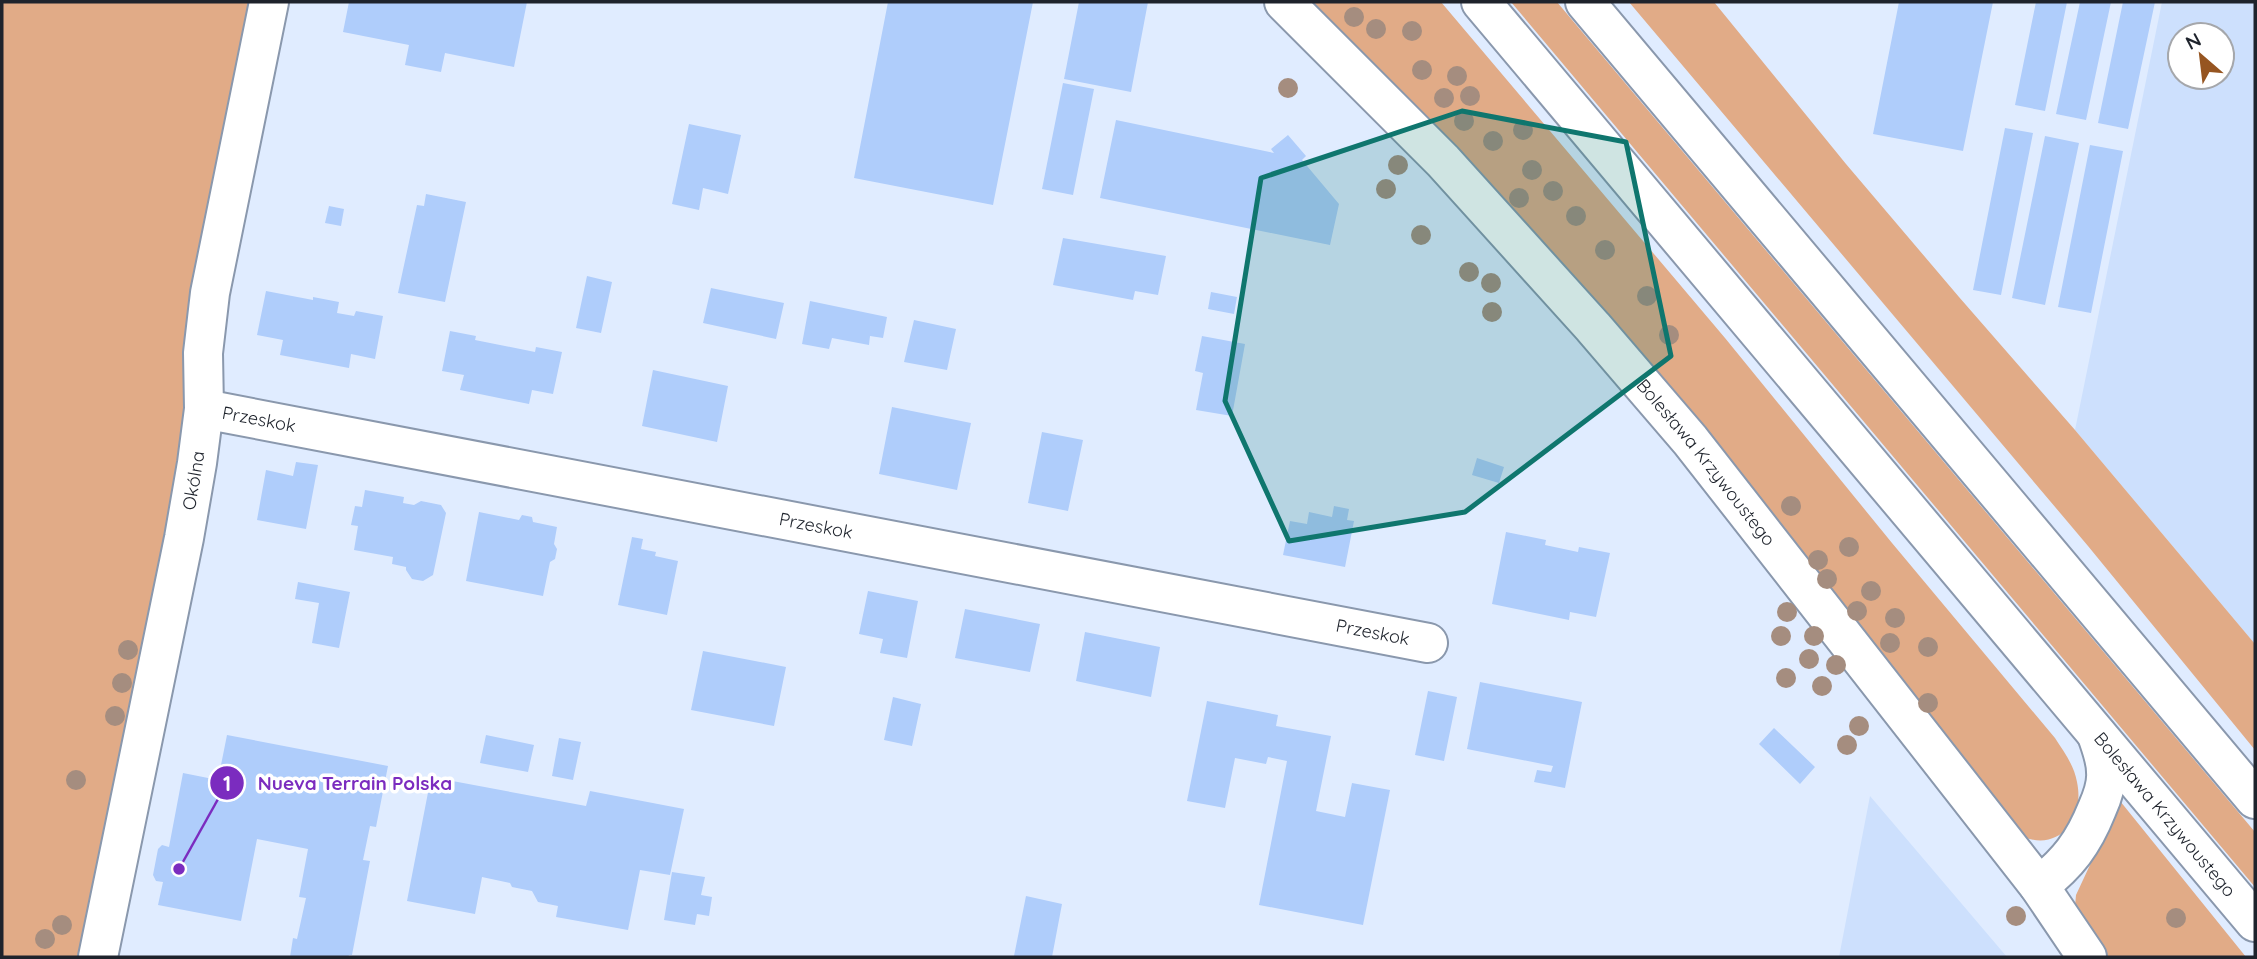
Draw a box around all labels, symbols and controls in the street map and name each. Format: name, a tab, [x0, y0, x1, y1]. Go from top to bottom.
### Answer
north arrow	[2166, 21, 2236, 91]
text: N	[2181, 27, 2205, 55]
street label: Bolesława Krzywoustego	[1632, 374, 1781, 550]
street label: Przeskok	[220, 401, 298, 437]
street label: Okólna	[177, 450, 209, 512]
street label: Przeskok	[777, 507, 855, 544]
street label: Przeskok	[1334, 614, 1412, 650]
street label: Bolesława Krzywoustego	[2089, 727, 2241, 901]
callout: Nueva Terrain Polska	[209, 763, 467, 803]
text: 1	[223, 770, 231, 796]
text: Nueva Terrain Polska	[258, 771, 452, 795]

